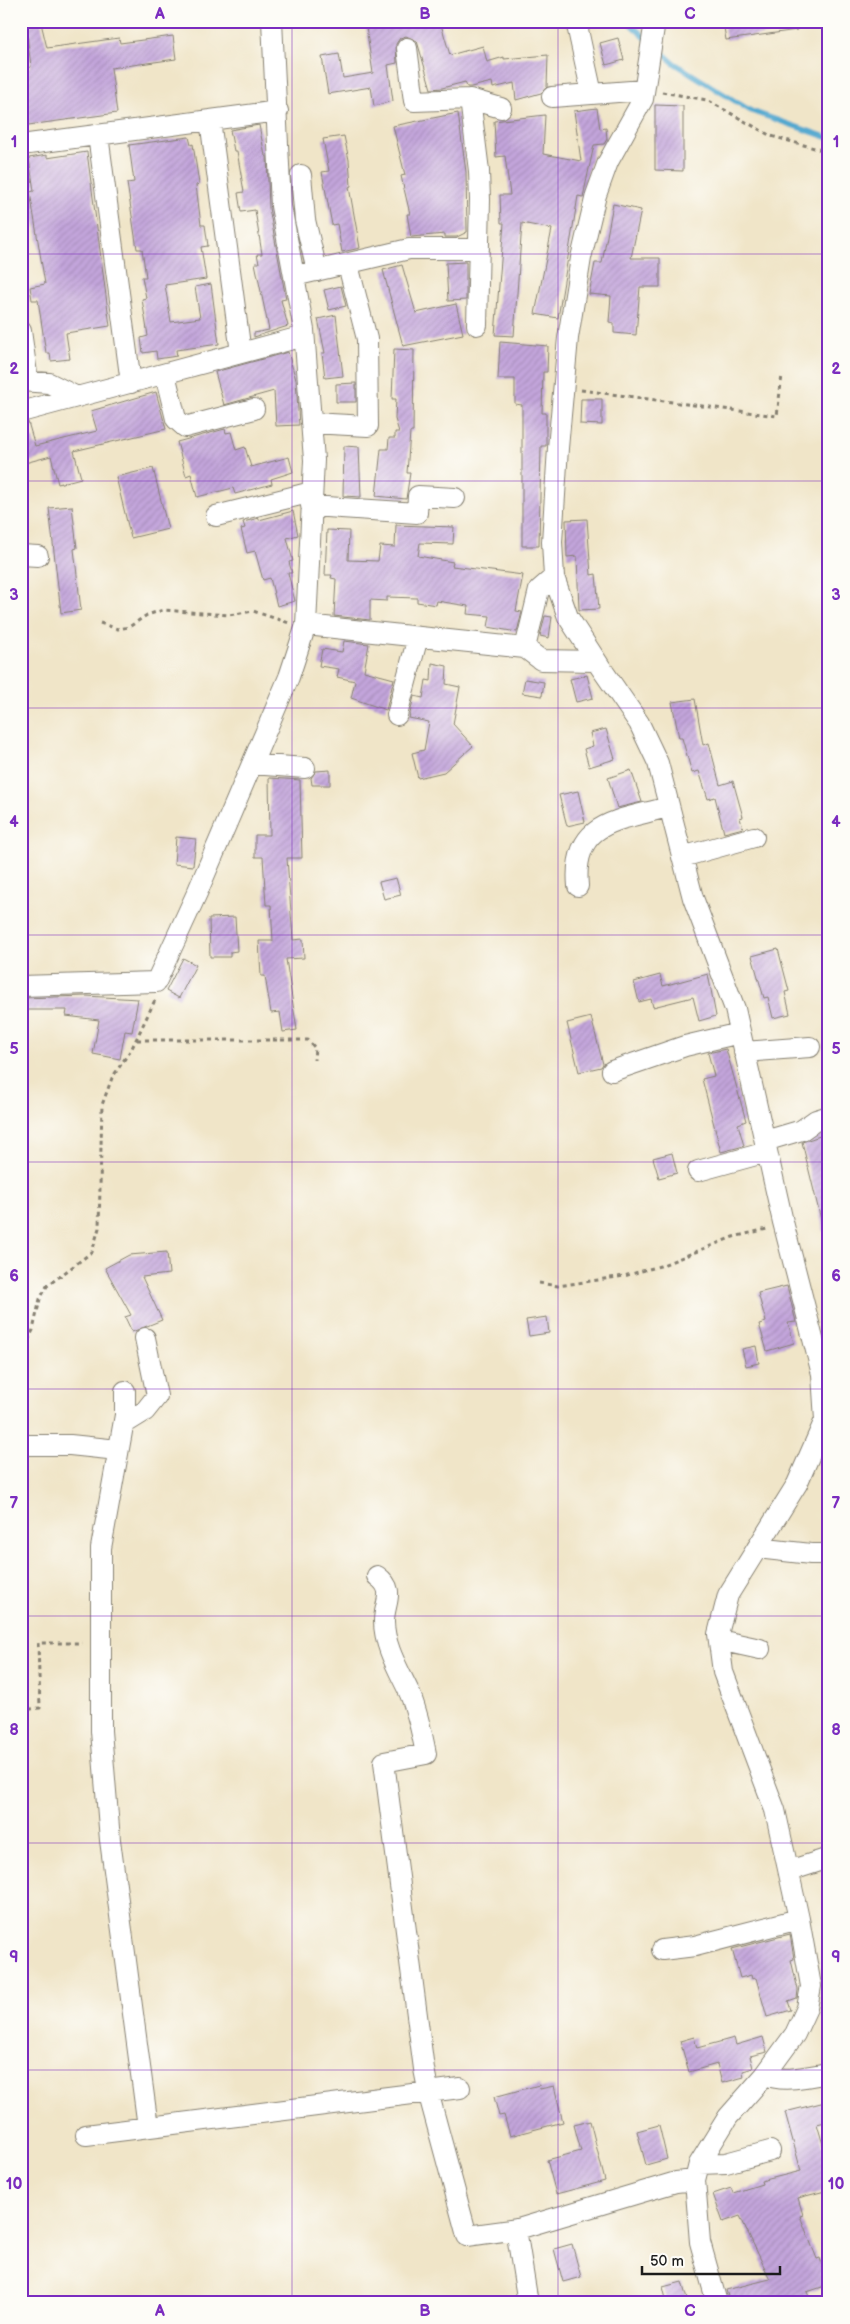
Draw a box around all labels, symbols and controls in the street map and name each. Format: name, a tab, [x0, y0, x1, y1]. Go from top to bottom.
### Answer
text: A	[154, 5, 165, 24]
text: B	[419, 5, 431, 24]
text: C	[684, 5, 696, 24]
text: 1	[11, 133, 17, 152]
text: 1	[833, 133, 839, 152]
text: 2	[9, 360, 19, 379]
text: 2	[831, 360, 841, 379]
text: 3	[9, 586, 19, 605]
text: 3	[831, 586, 841, 605]
text: 4	[9, 813, 19, 832]
text: 4	[831, 813, 841, 832]
text: 5	[9, 1040, 19, 1059]
text: 5	[831, 1040, 841, 1059]
text: 6	[9, 1267, 19, 1286]
text: 6	[831, 1267, 841, 1286]
text: 7	[10, 1494, 19, 1513]
text: 7	[832, 1494, 841, 1513]
text: 8	[9, 1721, 19, 1740]
text: 8	[831, 1721, 841, 1740]
text: 9	[9, 1948, 19, 1967]
text: 9	[831, 1948, 841, 1967]
text: 10	[6, 2175, 22, 2194]
text: 10	[828, 2175, 844, 2194]
scale bar	[642, 2244, 780, 2276]
text: 50 m	[650, 2252, 684, 2271]
text: A	[154, 2302, 165, 2321]
text: B	[419, 2302, 431, 2321]
text: C	[684, 2302, 696, 2321]

